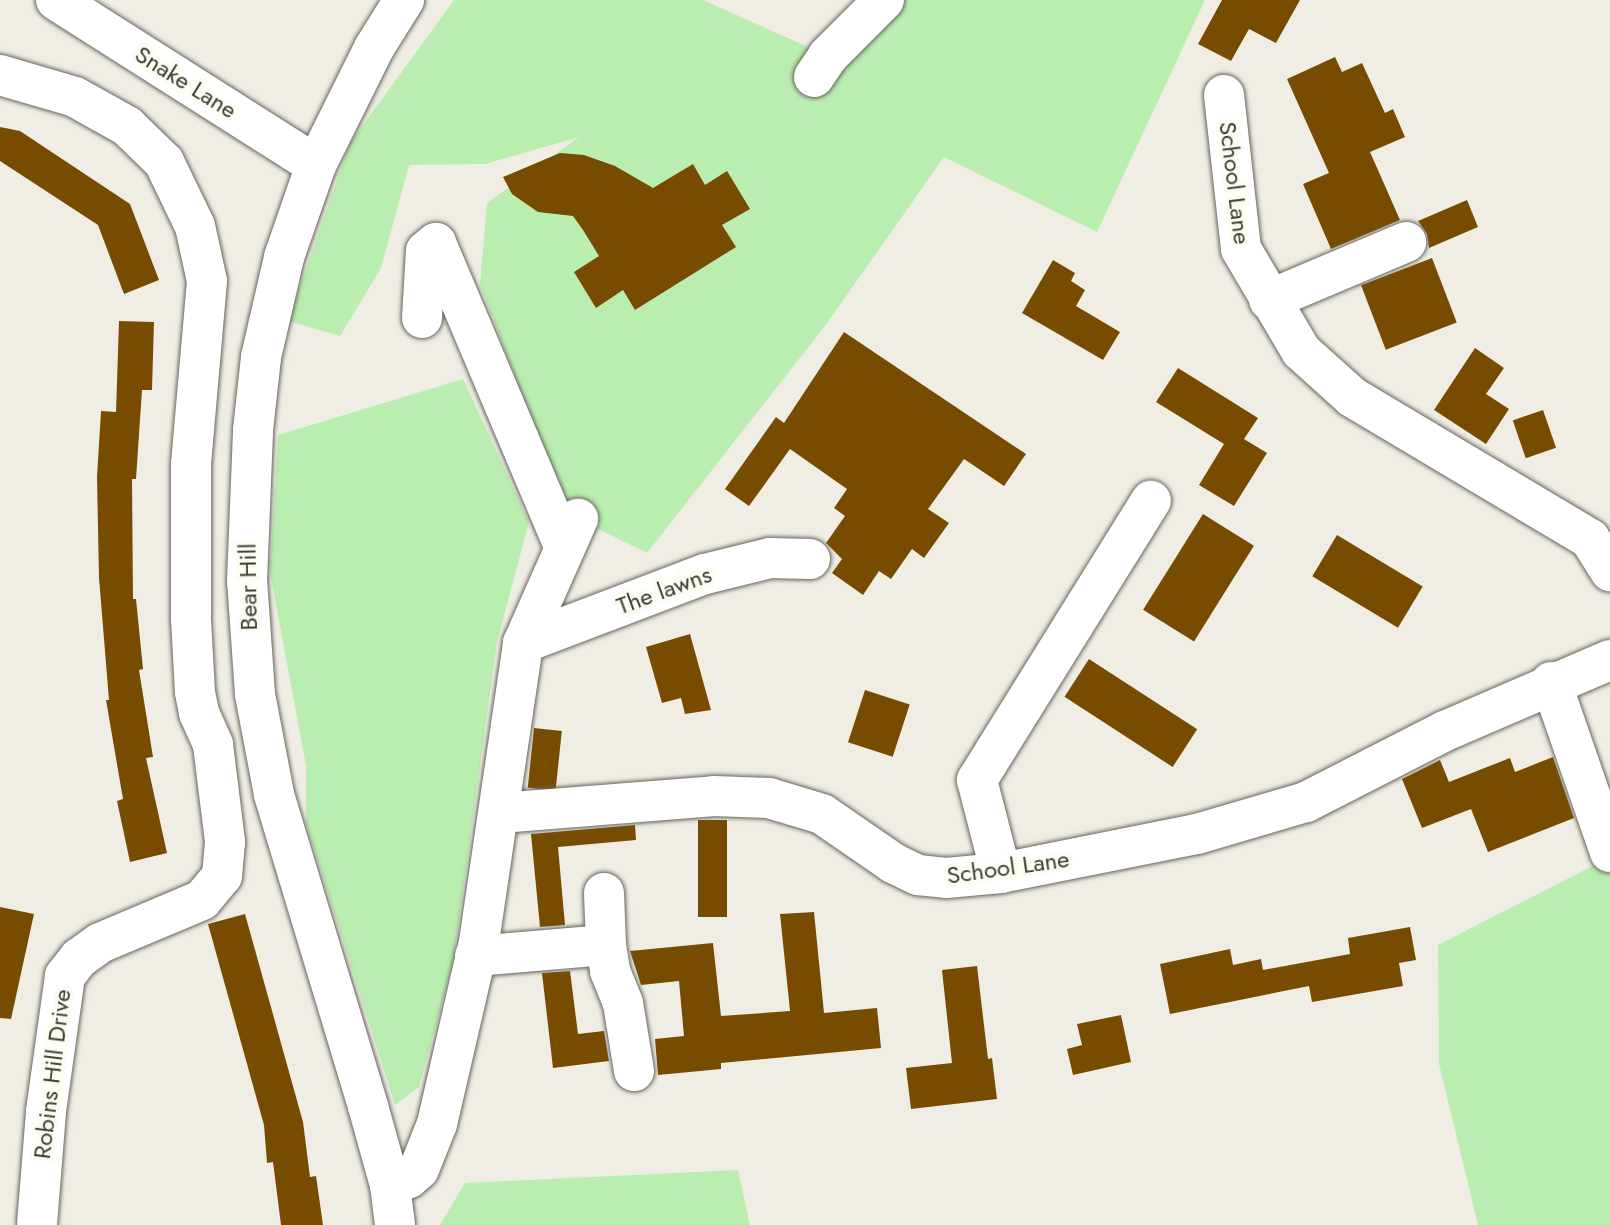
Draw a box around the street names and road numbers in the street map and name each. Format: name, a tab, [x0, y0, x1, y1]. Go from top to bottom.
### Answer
street label: Snake Lane	[130, 39, 242, 125]
street label: School Lane	[1213, 120, 1257, 246]
street label: Bear Hill	[233, 543, 263, 631]
street label: The lawns	[613, 560, 715, 620]
street label: School Lane	[945, 844, 1071, 890]
street label: Robins Hill Drive	[27, 987, 77, 1161]

